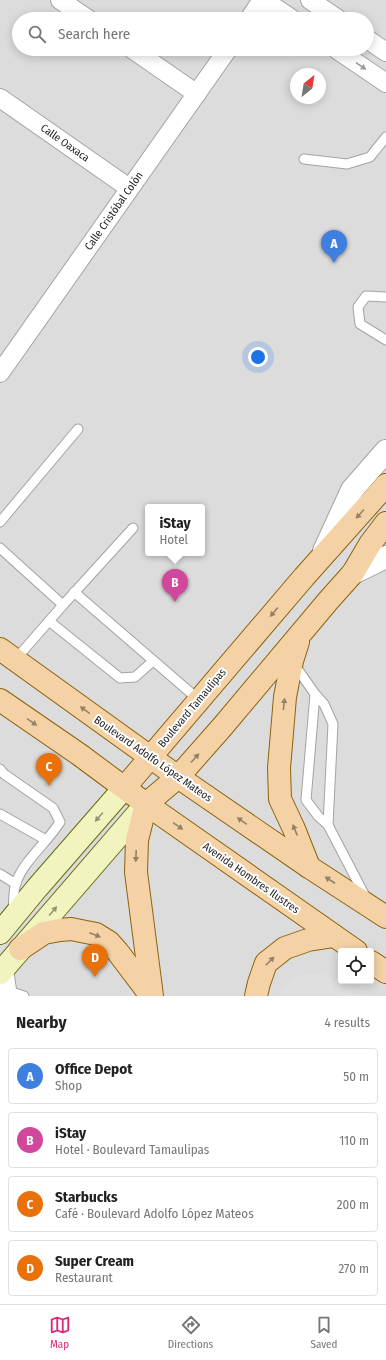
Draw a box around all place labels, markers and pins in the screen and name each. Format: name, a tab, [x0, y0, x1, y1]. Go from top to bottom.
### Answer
pin: A	[321, 230, 347, 263]
pin: B	[162, 569, 188, 602]
pin: C	[36, 753, 62, 786]
pin: D	[82, 944, 108, 977]

